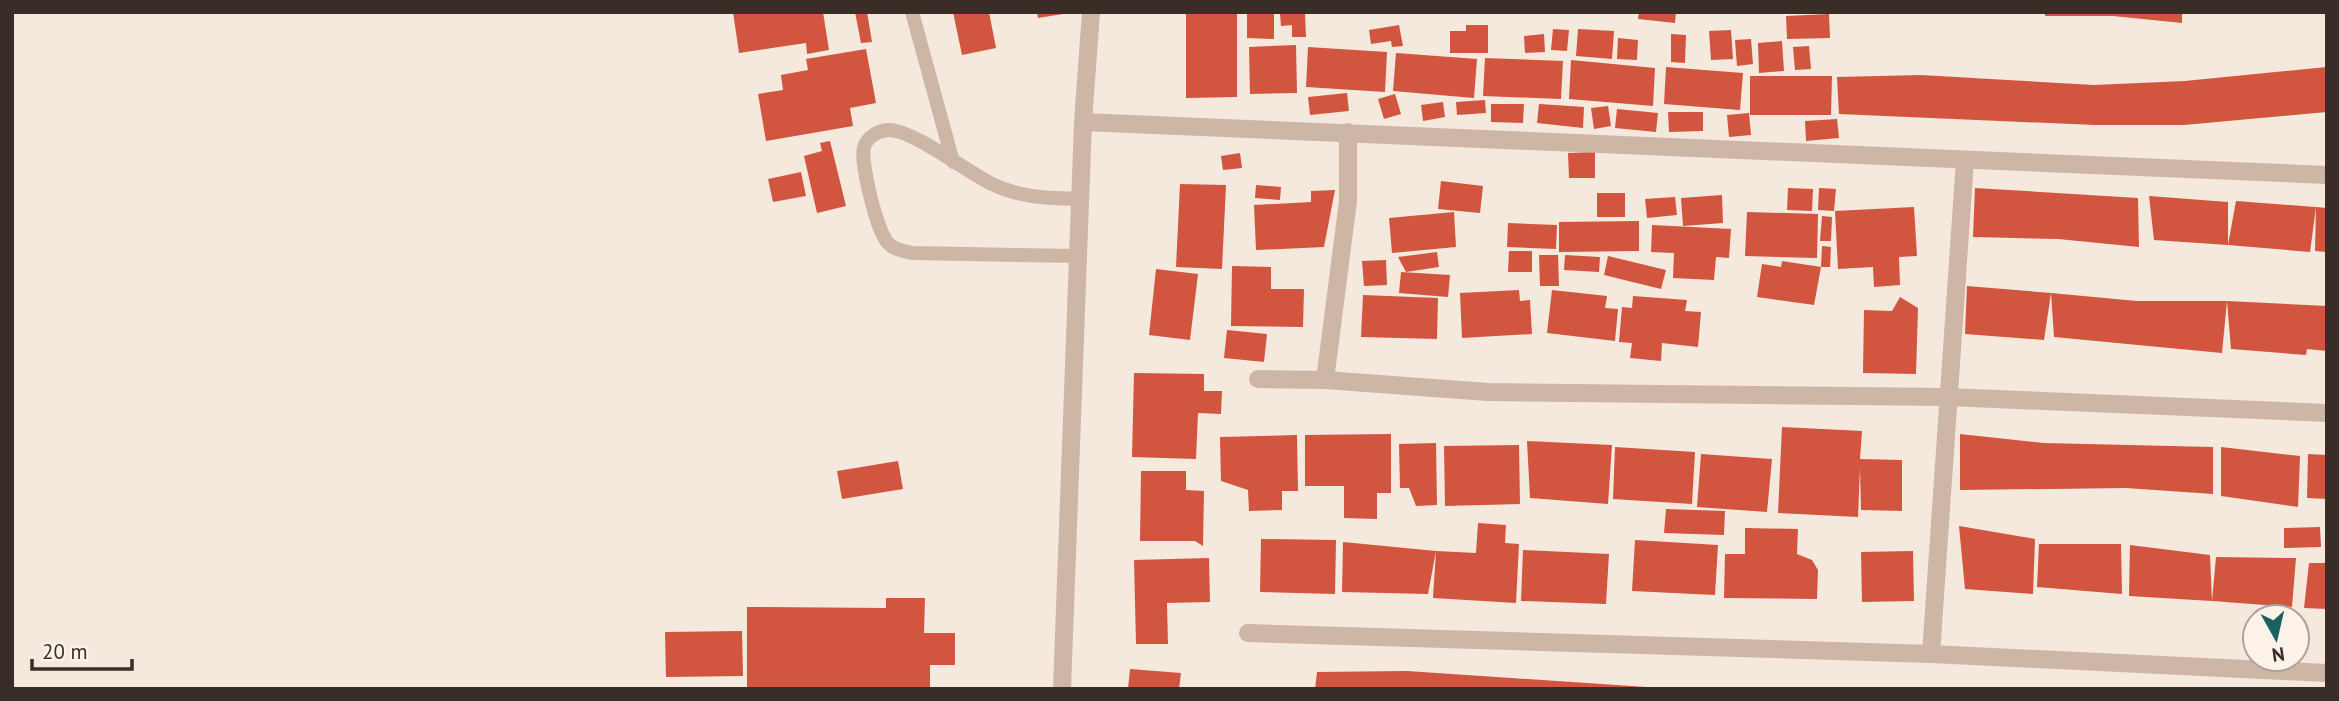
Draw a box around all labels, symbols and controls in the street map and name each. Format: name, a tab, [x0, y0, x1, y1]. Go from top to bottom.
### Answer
north arrow	[2241, 603, 2311, 673]
scale bar	[32, 628, 131, 672]
text: 20 m	[42, 638, 88, 665]
text: N	[2271, 642, 2286, 668]

